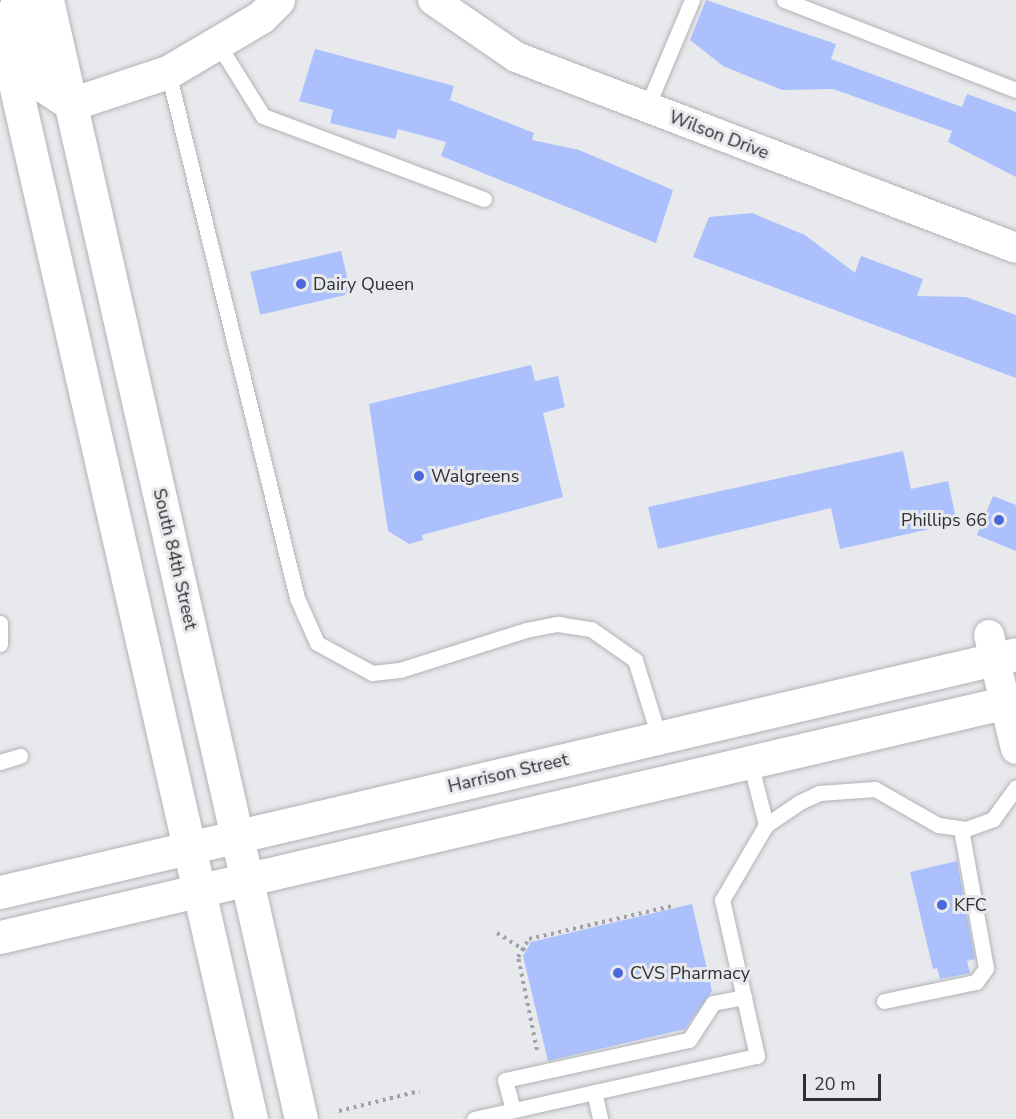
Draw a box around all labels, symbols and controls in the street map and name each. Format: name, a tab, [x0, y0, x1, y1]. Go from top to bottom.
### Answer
street label: Wilson Drive	[666, 106, 772, 164]
place label: Dairy Queen	[313, 273, 414, 295]
marker: Dairy Queen	[294, 277, 308, 291]
place label: Walgreens	[431, 465, 519, 487]
marker: Walgreens	[412, 469, 426, 483]
street label: South 84th Street	[148, 486, 202, 632]
place label: Phillips 66	[901, 509, 987, 531]
marker: Phillips 66	[992, 513, 1006, 527]
street label: Harrison Street	[446, 749, 570, 797]
place label: KFC	[954, 894, 987, 916]
marker: KFC	[935, 898, 949, 912]
place label: CVS Pharmacy	[630, 962, 750, 984]
marker: CVS Pharmacy	[611, 966, 625, 980]
scale bar	[806, 1062, 884, 1100]
text: 20 m	[814, 1072, 856, 1096]

